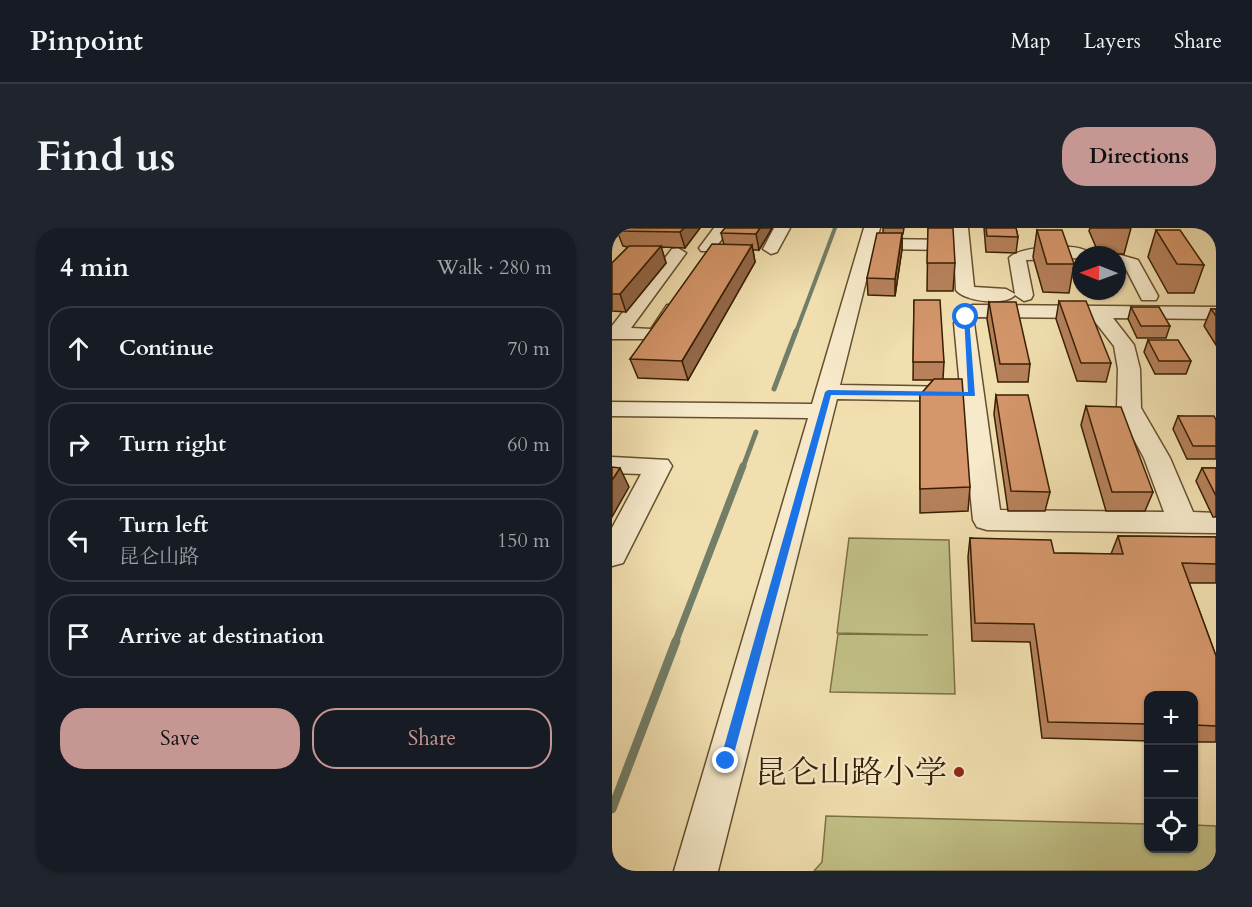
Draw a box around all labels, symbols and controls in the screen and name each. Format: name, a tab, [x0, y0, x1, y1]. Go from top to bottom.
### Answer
text: Pinpoint	[30, 22, 143, 60]
text: Map	[1011, 27, 1051, 56]
text: Layers	[1084, 27, 1141, 56]
text: Share	[1174, 27, 1222, 56]
button: Directions	[1062, 127, 1216, 186]
text: Find us	[36, 128, 176, 185]
north arrow	[1072, 246, 1126, 300]
text: 4 min	[60, 250, 129, 285]
text: Walk · 280 m	[437, 254, 552, 281]
route start	[952, 303, 978, 329]
icon: ahead	[62, 332, 95, 365]
text: Continue	[119, 333, 214, 363]
text: 70 m	[507, 335, 550, 362]
icon: right	[62, 428, 95, 461]
text: Turn right	[119, 429, 226, 459]
text: 60 m	[507, 431, 550, 458]
text: Turn left	[119, 510, 208, 540]
icon: left	[62, 524, 95, 557]
text: 150 m	[497, 527, 550, 554]
text: 昆仑山路	[119, 543, 199, 570]
icon: arrive	[62, 620, 95, 653]
text: Arrive at destination	[119, 621, 324, 651]
map controls	[1144, 691, 1198, 853]
button: +	[1144, 691, 1198, 745]
button: Save	[60, 708, 300, 769]
button: Share	[312, 708, 552, 769]
button: −	[1144, 745, 1198, 799]
route end	[712, 747, 738, 773]
place label: 昆仑山路小学	[755, 751, 947, 795]
marker: 昆仑山路小学	[952, 765, 966, 779]
button: locate	[1144, 799, 1198, 853]

